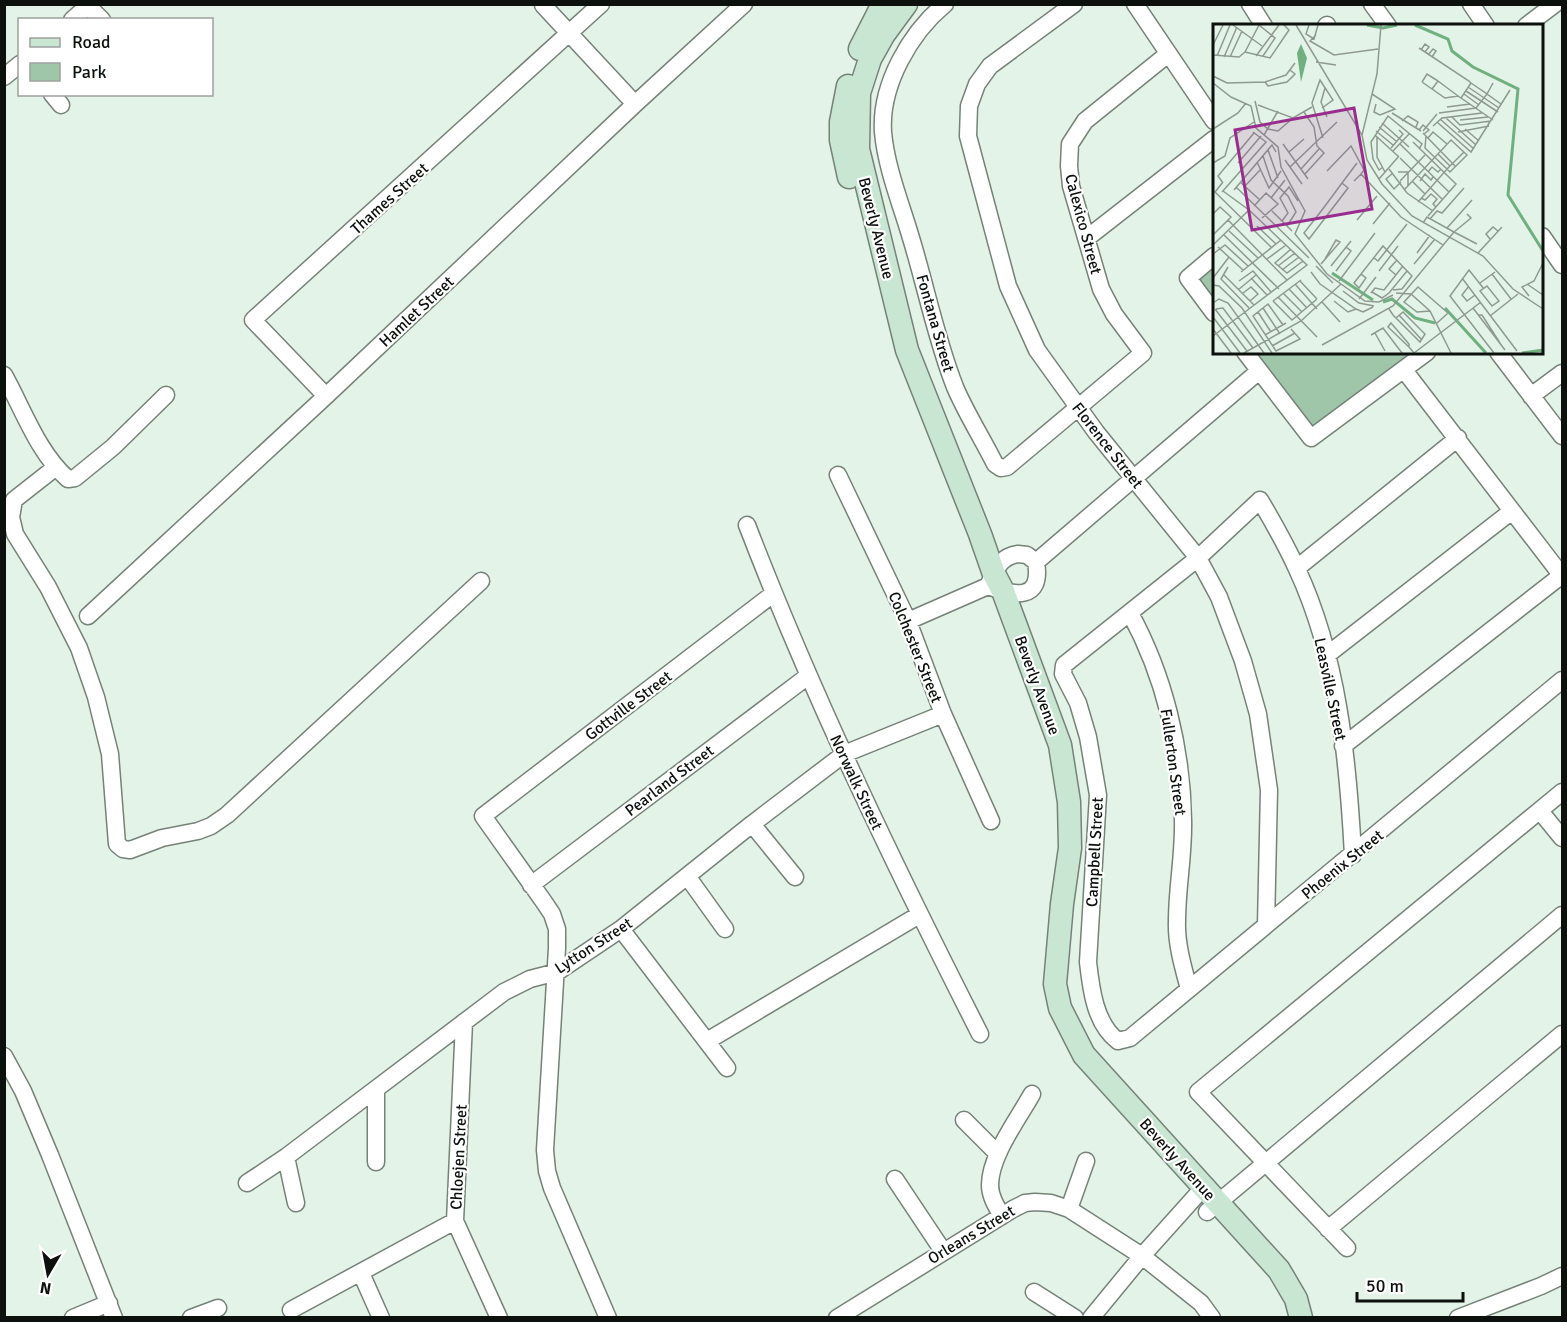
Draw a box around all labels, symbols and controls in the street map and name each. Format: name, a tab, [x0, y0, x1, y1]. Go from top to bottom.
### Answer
legend	[18, 18, 213, 96]
inset map	[1213, 24, 1543, 354]
text: Road	[72, 31, 111, 53]
text: Park	[72, 61, 107, 83]
street label: Thames Street	[347, 158, 433, 239]
street label: Calexico Street	[1060, 172, 1106, 277]
street label: Beverly Avenue	[854, 175, 898, 281]
street label: Hamlet Street	[375, 272, 459, 351]
street label: Fontana Street	[912, 272, 959, 375]
street label: Florence Street	[1067, 398, 1147, 493]
street label: Colchester Street	[884, 589, 947, 706]
street label: Beverly Avenue	[1010, 633, 1064, 738]
street label: Leasville Street	[1309, 636, 1351, 743]
street label: Gottville Street	[581, 666, 676, 745]
street label: Fullerton Street	[1156, 707, 1190, 817]
street label: Norwalk Street	[825, 732, 887, 834]
street label: Pearland Street	[621, 741, 718, 821]
street label: Campbell Street	[1082, 796, 1108, 907]
street label: Phoenix Street	[1298, 825, 1388, 904]
street label: Lytton Street	[551, 913, 636, 978]
street label: Chloejen Street	[446, 1103, 472, 1210]
street label: Beverly Avenue	[1135, 1114, 1219, 1205]
street label: Orleans Street	[924, 1201, 1019, 1269]
north arrow	[18, 1244, 78, 1304]
scale bar	[1357, 1265, 1464, 1303]
text: 50 m	[1366, 1275, 1404, 1297]
text: N	[38, 1277, 53, 1299]

